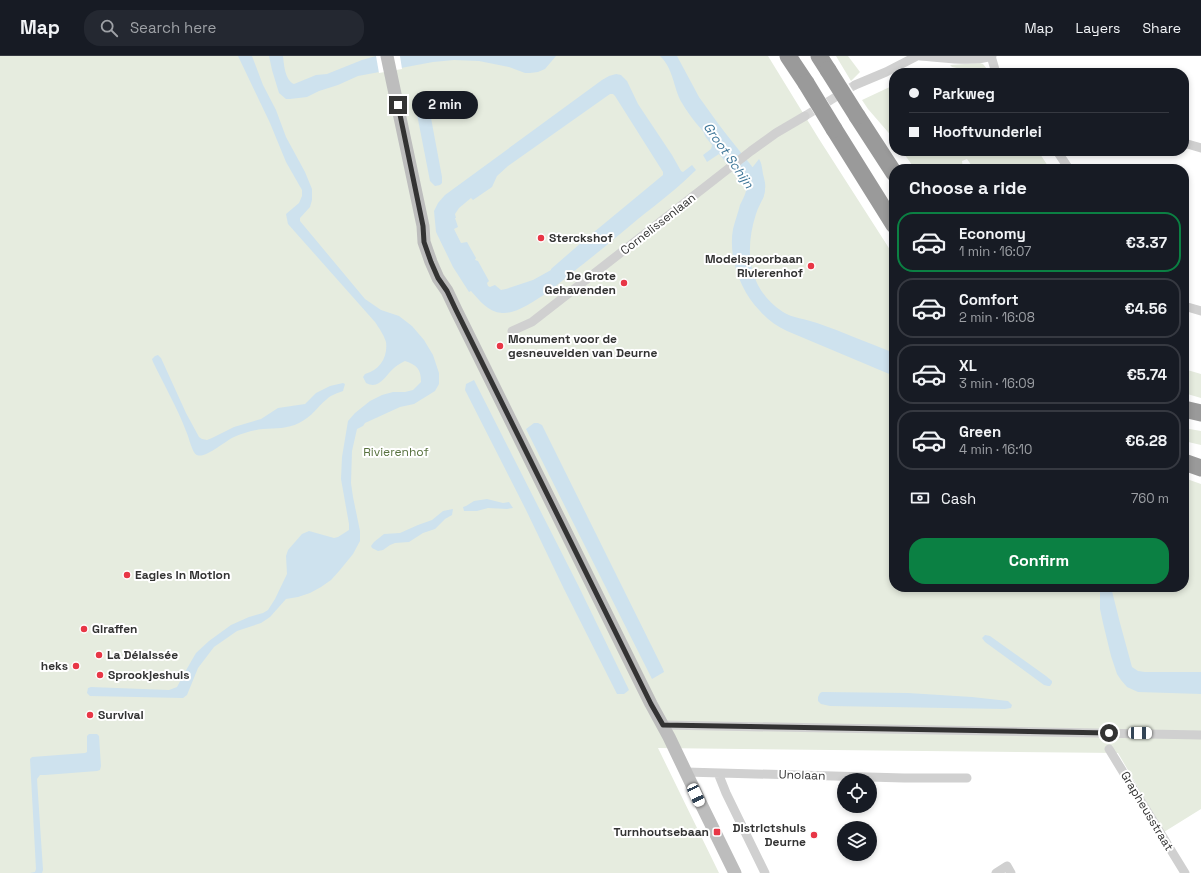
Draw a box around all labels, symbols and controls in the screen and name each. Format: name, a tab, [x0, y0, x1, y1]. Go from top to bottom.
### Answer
search box	[84, 10, 364, 46]
text: Map	[20, 15, 60, 40]
icon: search	[98, 17, 120, 39]
text: Search here	[130, 18, 216, 37]
text: Map	[1024, 19, 1054, 37]
text: Layers	[1076, 19, 1120, 37]
text: Share	[1142, 19, 1181, 37]
text: Parkweg	[933, 84, 995, 103]
callout: 2 min	[412, 91, 478, 119]
route end	[389, 96, 407, 114]
text: 2 min	[428, 96, 462, 113]
water label: Groot Schijn	[700, 119, 758, 192]
text: Hooftvunderlei	[933, 122, 1042, 141]
text: Choose a ride	[909, 176, 1027, 199]
street label: Cornelissenlaan	[617, 190, 699, 258]
icon: car	[911, 224, 947, 260]
text: Economy	[959, 224, 1026, 243]
place label: Sterckshof	[549, 230, 613, 246]
marker: Sterckshof	[536, 233, 546, 243]
text: €3.37	[1126, 233, 1167, 252]
text: 1 min · 16:07	[959, 243, 1031, 260]
place label: Modelspoorbaan Rivierenhof	[705, 251, 803, 281]
marker: Modelspoorbaan Rivierenhof	[806, 261, 816, 271]
place label: De Grote Gehavenden	[544, 268, 616, 298]
marker: De Grote Gehavenden	[619, 278, 629, 288]
icon: car	[911, 290, 947, 326]
text: Comfort	[959, 290, 1019, 309]
text: €4.56	[1125, 299, 1167, 318]
text: 2 min · 16:08	[959, 309, 1035, 326]
place label: Monument voor de gesneuvelden van Deurne	[508, 331, 657, 361]
marker: Monument voor de gesneuvelden van Deurne	[495, 341, 505, 351]
icon: car	[911, 356, 947, 392]
text: XL	[959, 356, 977, 375]
text: €5.74	[1127, 365, 1167, 384]
text: 3 min · 16:09	[959, 375, 1035, 392]
icon: car	[911, 422, 947, 458]
text: Green	[959, 422, 1001, 441]
text: €6.28	[1125, 431, 1167, 450]
text: 4 min · 16:10	[959, 441, 1032, 458]
park label: Rivierenhof	[363, 444, 429, 460]
icon: cash	[909, 487, 931, 509]
text: Cash	[941, 489, 976, 508]
text: 760 m	[1131, 490, 1169, 507]
button: Confirm	[909, 538, 1169, 584]
place label: Eagles in Motion	[135, 567, 230, 583]
marker: Eagles in Motion	[122, 570, 132, 580]
place label: Giraffen	[92, 621, 138, 637]
marker: Giraffen	[79, 624, 89, 634]
place label: La Délaissée	[107, 647, 178, 663]
marker: La Délaissée	[94, 650, 104, 660]
place label: heks	[41, 658, 68, 674]
marker: heks	[71, 661, 81, 671]
place label: Sprookjeshuis	[108, 667, 190, 683]
marker: Sprookjeshuis	[95, 670, 105, 680]
place label: Survival	[98, 707, 144, 723]
marker: Survival	[85, 710, 95, 720]
route start	[1100, 724, 1118, 742]
car	[1128, 727, 1152, 739]
street label: Unolaan	[778, 766, 826, 784]
street label: Grapheusstraat	[1117, 768, 1177, 854]
map controls	[837, 773, 877, 861]
button: locate	[837, 773, 877, 813]
car	[685, 782, 707, 808]
place label: Districtshuis Deurne	[732, 820, 806, 850]
button: layers	[837, 821, 877, 861]
place label: Turnhoutsebaan	[614, 824, 709, 840]
marker: Turnhoutsebaan	[712, 827, 722, 837]
marker: Districtshuis Deurne	[809, 830, 819, 840]

